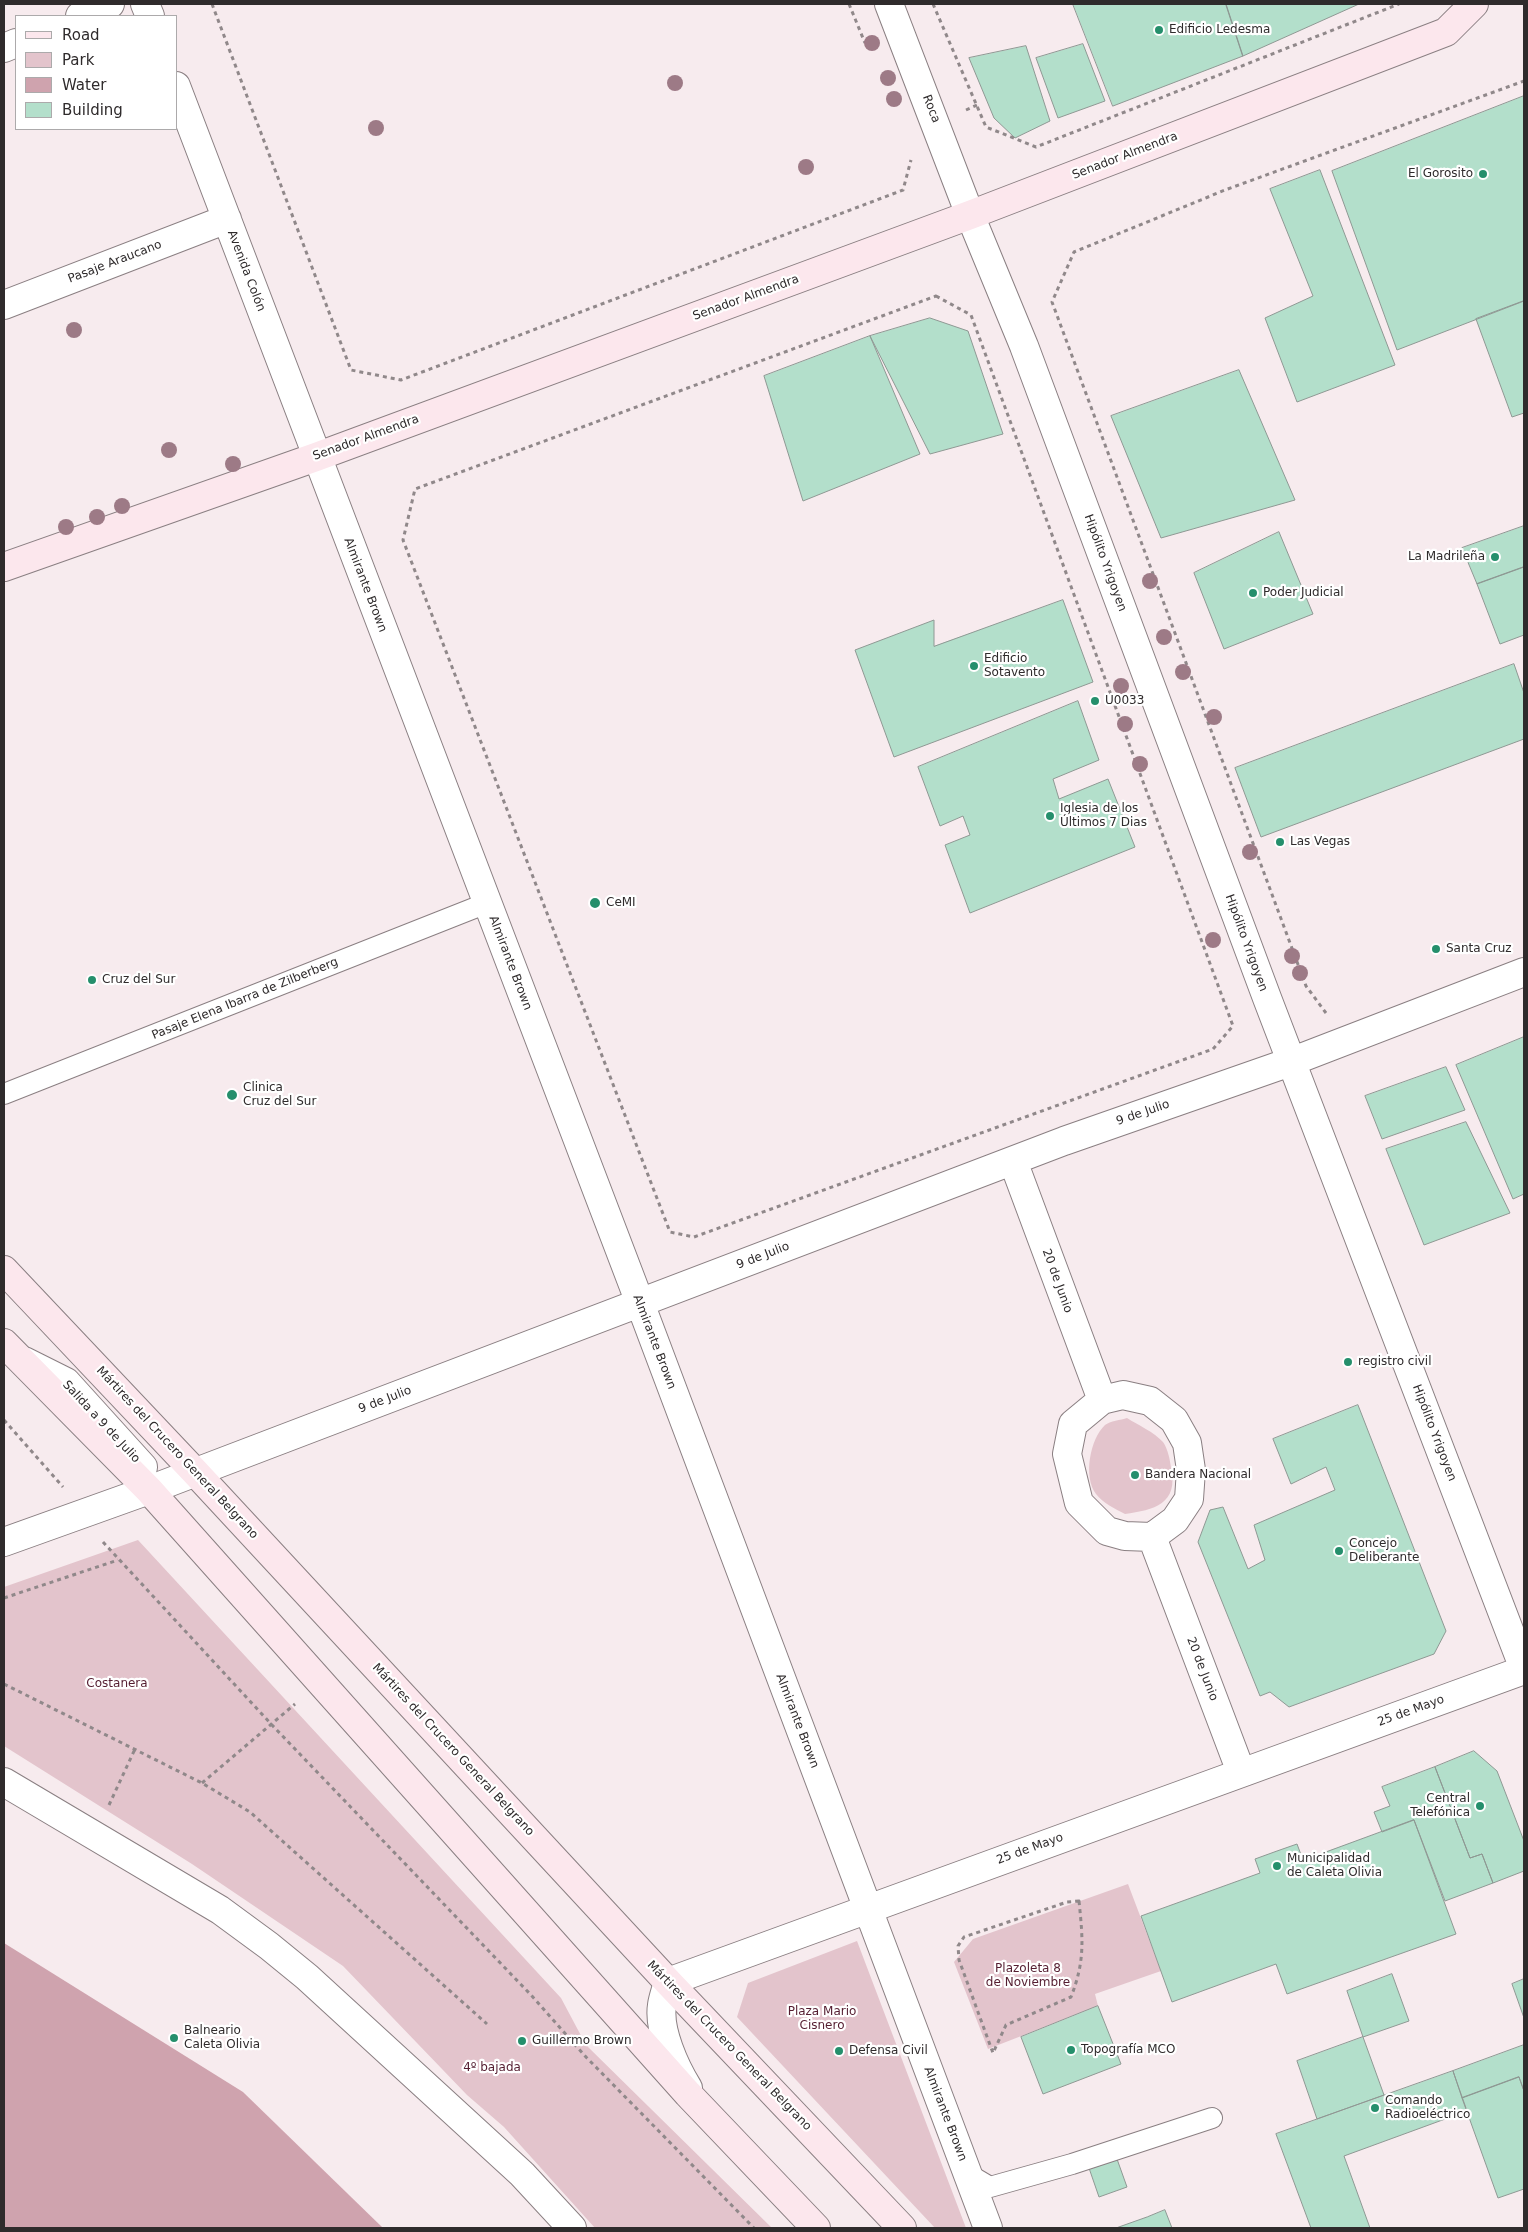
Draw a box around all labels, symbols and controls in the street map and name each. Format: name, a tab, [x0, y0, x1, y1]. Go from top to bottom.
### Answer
legend	[15, 15, 178, 130]
place label: Edificio Ledesma	[1169, 23, 1270, 37]
marker: Edificio Ledesma	[1153, 24, 1165, 36]
text: Road	[62, 26, 100, 44]
text: Park	[62, 51, 94, 69]
text: Water	[62, 76, 106, 94]
street label: Roca	[919, 93, 943, 125]
text: Building	[62, 101, 123, 119]
street label: Senador Almendra	[1070, 129, 1180, 183]
place label: El Gorosito	[1408, 167, 1473, 181]
marker: El Gorosito	[1477, 168, 1489, 180]
street label: Avenida Colón	[224, 228, 268, 314]
street label: Pasaje Araucano	[66, 238, 164, 286]
street label: Senador Almendra	[691, 272, 801, 324]
street label: Senador Almendra	[311, 412, 421, 464]
street label: Hipólito Yrigoyen	[1081, 512, 1129, 614]
street label: Almirante Brown	[340, 536, 390, 634]
place label: La Madrileña	[1408, 550, 1485, 564]
marker: La Madrileña	[1489, 551, 1501, 563]
place label: Poder Judicial	[1263, 586, 1344, 600]
marker: Poder Judicial	[1247, 587, 1259, 599]
place label: Edificio Sotavento	[984, 652, 1045, 680]
marker: Edificio Sotavento	[968, 660, 980, 672]
place label: U0033	[1105, 694, 1144, 708]
marker: U0033	[1089, 695, 1101, 707]
place label: Iglesia de los Últimos 7 Dias	[1060, 802, 1147, 830]
marker: Iglesia de los Últimos 7 Dias	[1044, 810, 1056, 822]
place label: Las Vegas	[1290, 835, 1350, 849]
marker: Las Vegas	[1274, 836, 1286, 848]
street label: Hipólito Yrigoyen	[1222, 892, 1270, 994]
marker: CeMI	[588, 896, 602, 910]
place label: CeMI	[606, 896, 636, 910]
street label: Almirante Brown	[485, 914, 535, 1012]
place label: Santa Cruz	[1446, 942, 1512, 956]
marker: Santa Cruz	[1430, 943, 1442, 955]
street label: Pasaje Elena Ibarra de Zilberberg	[150, 955, 340, 1043]
place label: Cruz del Sur	[102, 973, 175, 987]
marker: Cruz del Sur	[86, 974, 98, 986]
place label: Clinica Cruz del Sur	[243, 1081, 316, 1109]
marker: Clinica Cruz del Sur	[225, 1088, 239, 1102]
street label: 9 de Julio	[1114, 1097, 1172, 1129]
street label: 9 de Julio	[735, 1239, 791, 1273]
street label: 20 de Junio	[1039, 1247, 1075, 1315]
street label: Almirante Brown	[629, 1293, 679, 1391]
place label: registro civil	[1358, 1355, 1431, 1369]
marker: registro civil	[1342, 1356, 1354, 1368]
street label: Mártires del Crucero General Belgrano	[93, 1364, 261, 1542]
street label: Salida a 9 de Julio	[59, 1378, 143, 1466]
street label: 9 de Julio	[357, 1383, 413, 1417]
street label: Hipólito Yrigoyen	[1409, 1383, 1459, 1483]
place label: Bandera Nacional	[1145, 1468, 1251, 1482]
marker: Bandera Nacional	[1129, 1469, 1141, 1481]
place label: Concejo Deliberante	[1349, 1537, 1419, 1565]
marker: Concejo Deliberante	[1333, 1545, 1345, 1557]
street label: 20 de Junio	[1183, 1635, 1221, 1703]
street label: Mártires del Crucero General Belgrano	[369, 1661, 537, 1839]
street label: Almirante Brown	[772, 1672, 822, 1770]
park label: Costanera	[86, 1677, 148, 1691]
street label: 25 de Mayo	[1376, 1692, 1446, 1730]
place label: Central Telefónica	[1410, 1792, 1470, 1820]
marker: Central Telefónica	[1474, 1800, 1486, 1812]
street label: 25 de Mayo	[995, 1830, 1065, 1868]
place label: Municipalidad de Caleta Olivia	[1287, 1852, 1382, 1880]
marker: Municipalidad de Caleta Olivia	[1271, 1860, 1283, 1872]
street label: Mártires del Crucero General Belgrano	[644, 1958, 814, 2134]
park label: Plazoleta 8 de Noviembre	[986, 1962, 1070, 1990]
park label: Plaza Mario Cisnero	[788, 2005, 856, 2033]
place label: Balneario Caleta Olivia	[184, 2024, 260, 2052]
marker: Balneario Caleta Olivia	[168, 2032, 180, 2044]
place label: Guillermo Brown	[532, 2034, 632, 2048]
marker: Guillermo Brown	[516, 2035, 528, 2047]
place label: Topografía MCO	[1081, 2043, 1175, 2057]
place label: Defensa Civil	[849, 2044, 928, 2058]
marker: Topografía MCO	[1065, 2044, 1077, 2056]
marker: Defensa Civil	[833, 2045, 845, 2057]
park label: 4º bajada	[463, 2061, 521, 2075]
street label: Almirante Brown	[920, 2065, 970, 2163]
place label: Comando Radioeléctrico	[1385, 2094, 1470, 2122]
marker: Comando Radioeléctrico	[1369, 2102, 1381, 2114]

